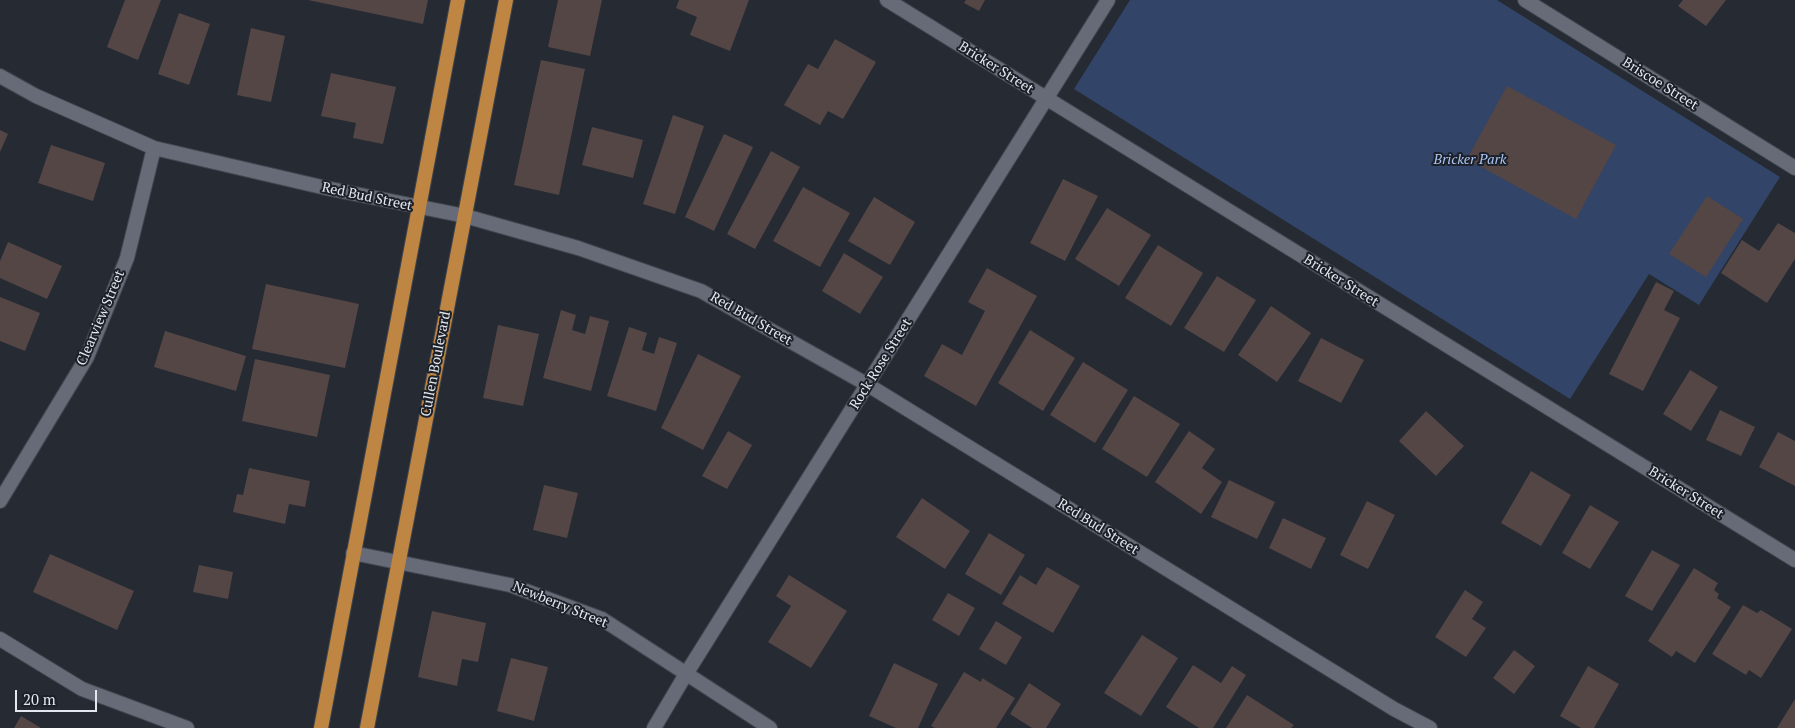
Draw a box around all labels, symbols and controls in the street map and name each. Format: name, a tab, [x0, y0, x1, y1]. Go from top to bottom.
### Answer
street label: Bricker Street	[956, 38, 1036, 98]
street label: Briscoe Street	[1619, 54, 1701, 114]
park label: Bricker Park	[1433, 152, 1507, 168]
street label: Red Bud Street	[320, 179, 414, 215]
street label: Bricker Street	[1301, 251, 1381, 311]
street label: Clearview Street	[73, 268, 129, 368]
street label: Red Bud Street	[707, 289, 795, 349]
street label: Cullen Boulevard	[418, 310, 454, 418]
street label: Rock Rose Street	[846, 316, 916, 412]
street label: Bricker Street	[1646, 463, 1726, 523]
street label: Red Bud Street	[1055, 495, 1141, 559]
street label: Newberry Street	[510, 578, 610, 632]
scale bar	[18, 680, 100, 712]
text: 20 m	[23, 689, 56, 709]

